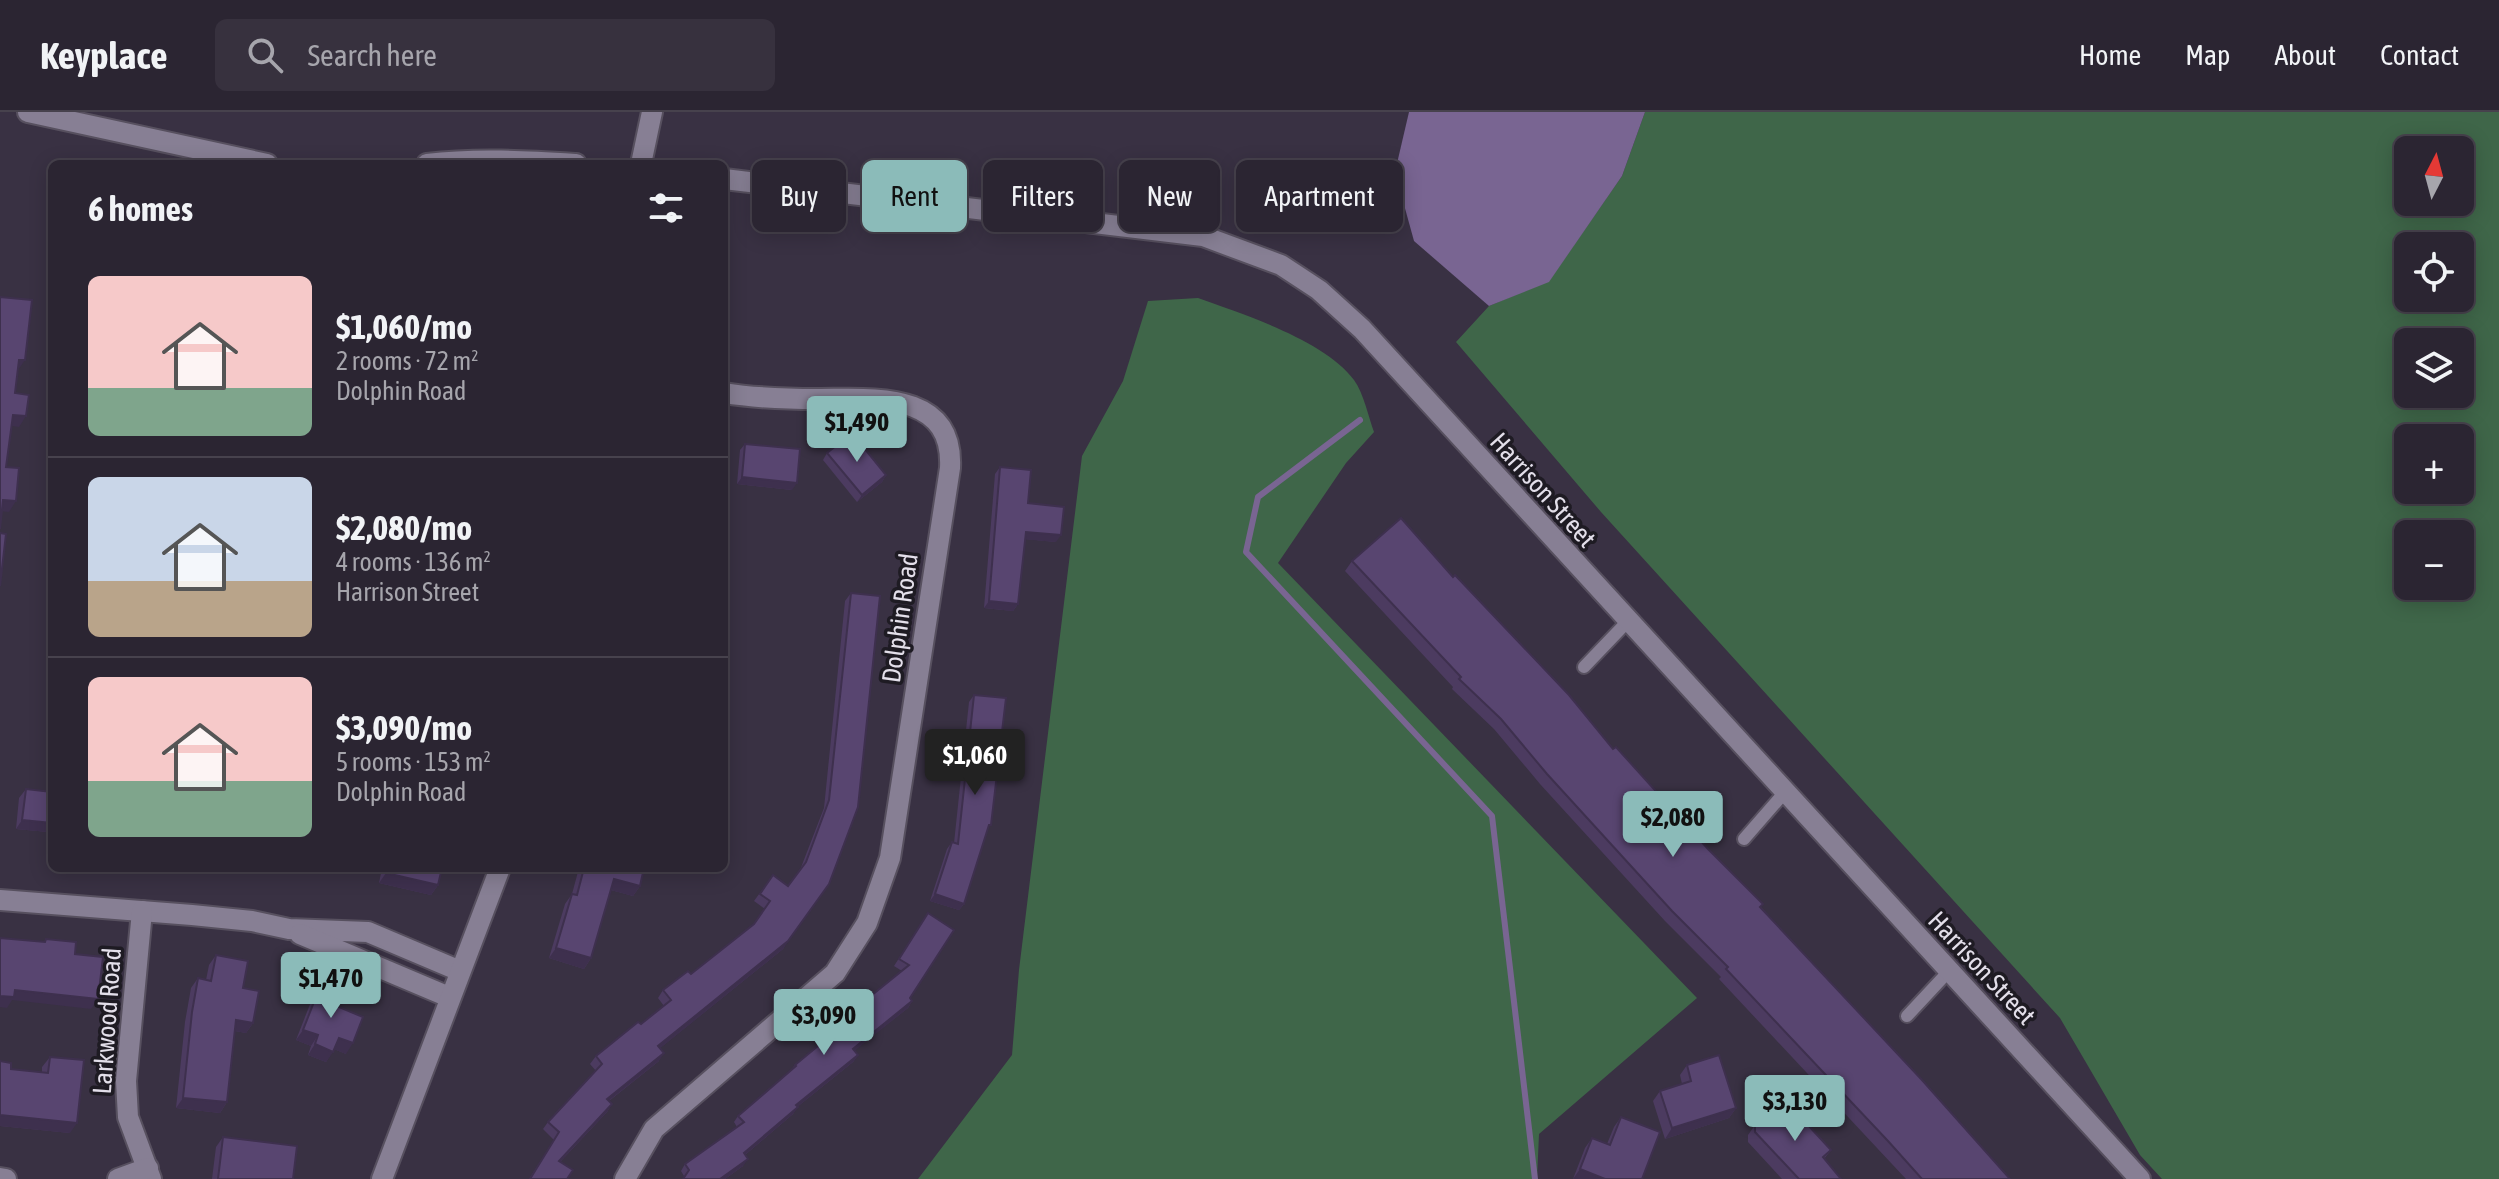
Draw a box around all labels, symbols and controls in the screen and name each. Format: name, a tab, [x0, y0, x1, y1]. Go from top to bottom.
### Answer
search box	[215, 19, 775, 91]
icon: search	[243, 33, 287, 77]
text: Keyplace	[40, 34, 167, 77]
text: Search here	[307, 38, 437, 72]
text: Home	[2079, 39, 2141, 71]
text: Map	[2185, 39, 2230, 71]
text: About	[2274, 39, 2336, 71]
text: Contact	[2380, 39, 2459, 71]
north arrow	[2394, 136, 2474, 216]
map controls	[2394, 136, 2474, 600]
chip: Buy	[752, 160, 846, 232]
chip: Rent	[862, 160, 967, 232]
chip: Filters	[983, 160, 1103, 232]
chip: New	[1119, 160, 1220, 232]
chip: Apartment	[1236, 160, 1403, 232]
icon: filters	[644, 186, 688, 230]
text: 6 homes	[88, 189, 193, 228]
button: locate	[2394, 232, 2474, 312]
text: $1,060/mo	[336, 307, 472, 346]
icon: home	[152, 308, 248, 404]
button: layers	[2394, 328, 2474, 408]
text: 2 rooms · 72 m²	[336, 346, 478, 376]
text: Dolphin Road	[336, 376, 466, 406]
pin: $1,490	[792, 396, 922, 464]
text: $1,490	[825, 407, 889, 437]
button: +	[2394, 424, 2474, 504]
street label: Harrison Street	[1484, 427, 1602, 553]
text: $2,080/mo	[336, 508, 472, 547]
icon: home	[152, 509, 248, 605]
button: −	[2394, 520, 2474, 600]
text: 4 rooms · 136 m²	[336, 547, 491, 577]
street label: Dolphin Road	[876, 551, 924, 685]
text: Harrison Street	[336, 577, 479, 607]
text: $3,090/mo	[336, 708, 472, 747]
icon: home	[152, 709, 248, 805]
pin: $1,060	[910, 729, 1040, 797]
text: $1,060	[943, 740, 1007, 770]
text: 5 rooms · 153 m²	[336, 747, 491, 777]
text: Dolphin Road	[336, 777, 466, 807]
pin: $2,080	[1608, 791, 1738, 859]
text: $2,080	[1641, 802, 1705, 832]
street label: Harrison Street	[1922, 905, 2042, 1031]
street label: Larkwood Road	[87, 947, 127, 1095]
pin: $1,470	[266, 952, 396, 1020]
text: $1,470	[299, 963, 363, 993]
pin: $3,090	[759, 989, 889, 1057]
text: $3,090	[792, 1000, 856, 1030]
pin: $3,130	[1730, 1075, 1860, 1143]
text: $3,130	[1763, 1086, 1827, 1116]

